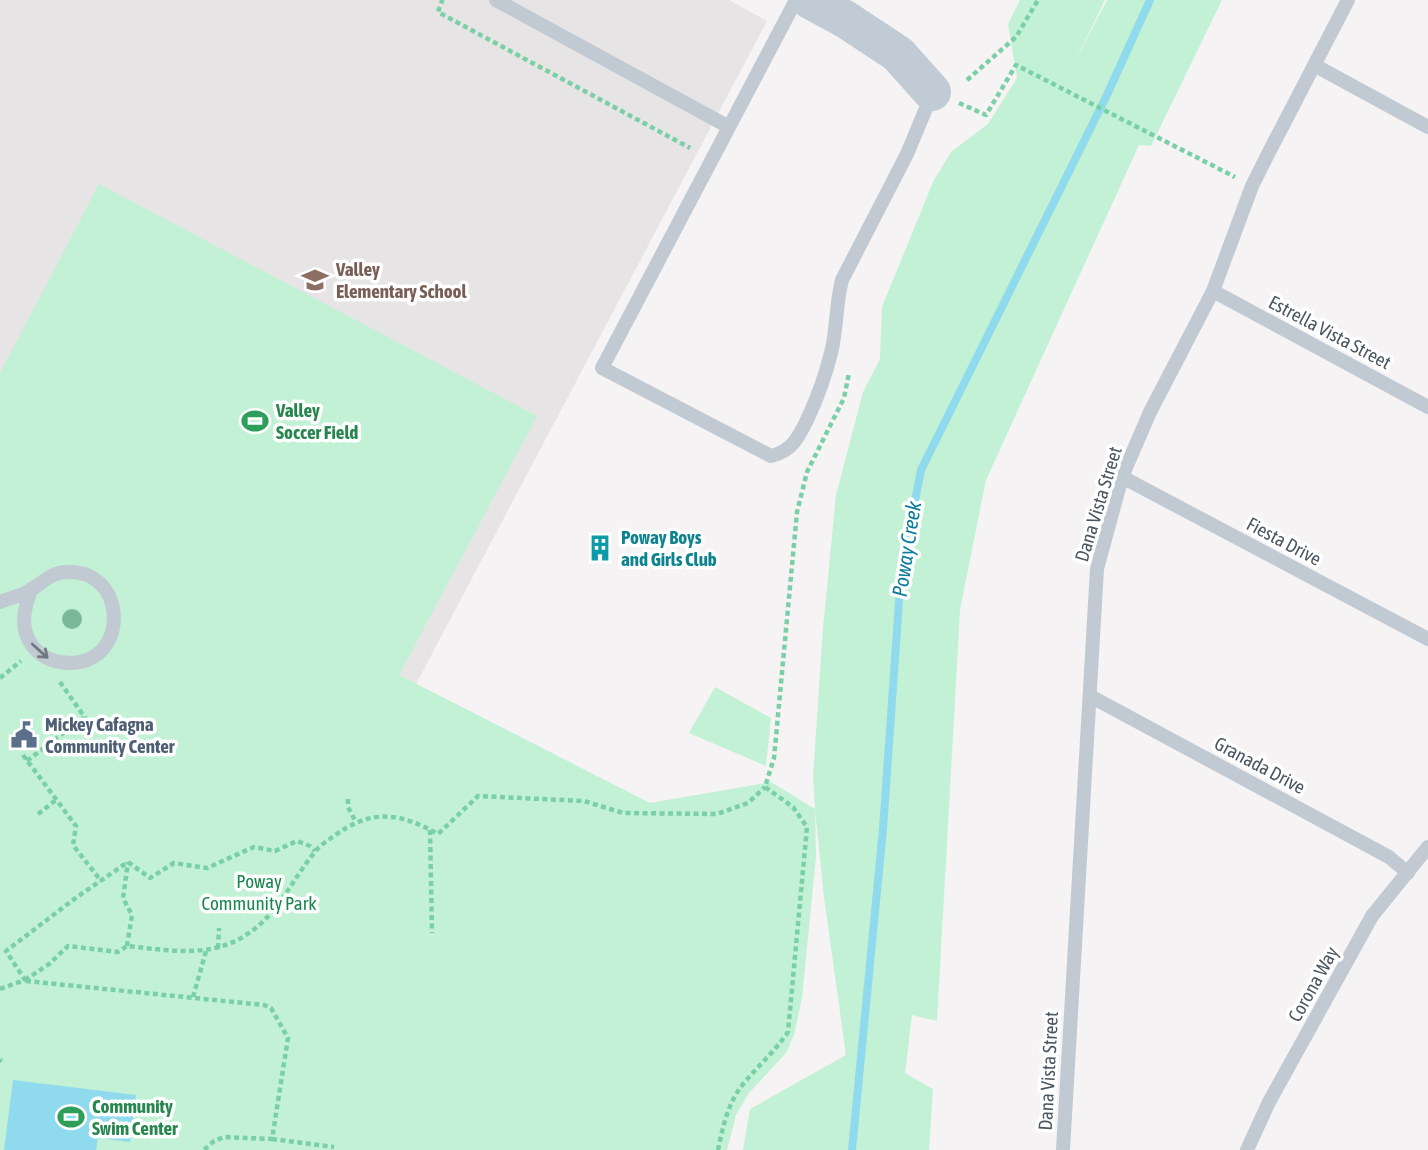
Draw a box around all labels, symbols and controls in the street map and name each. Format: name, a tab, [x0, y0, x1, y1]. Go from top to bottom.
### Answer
place label: Valley Elementary School	[335, 258, 468, 302]
school or university icon: Valley Elementary School	[300, 265, 330, 295]
street label: Estrella Vista Street	[1265, 291, 1395, 373]
place label: Valley Soccer Field	[275, 399, 358, 443]
sports icon: Valley Soccer Field	[240, 406, 270, 436]
street label: Dana Vista Street	[1070, 444, 1126, 564]
water label: Poway Creek	[887, 499, 926, 598]
street label: Fiesta Drive	[1243, 512, 1325, 570]
place label: Poway Boys and Girls Club	[621, 526, 717, 570]
building icon: Poway Boys and Girls Club	[585, 533, 615, 563]
one-way arrow	[31, 643, 49, 659]
place label: Mickey Cafagna Community Center	[45, 713, 175, 757]
public building icon: Mickey Cafagna Community Center	[9, 720, 39, 750]
street label: Granada Drive	[1211, 732, 1309, 798]
park label: Poway Community Park	[201, 870, 317, 914]
street label: Corona Way	[1283, 942, 1343, 1025]
street label: Dana Vista Street	[1034, 1011, 1062, 1131]
place label: Community Swim Center	[92, 1095, 178, 1139]
sports icon: Community Swim Center	[56, 1102, 86, 1132]

